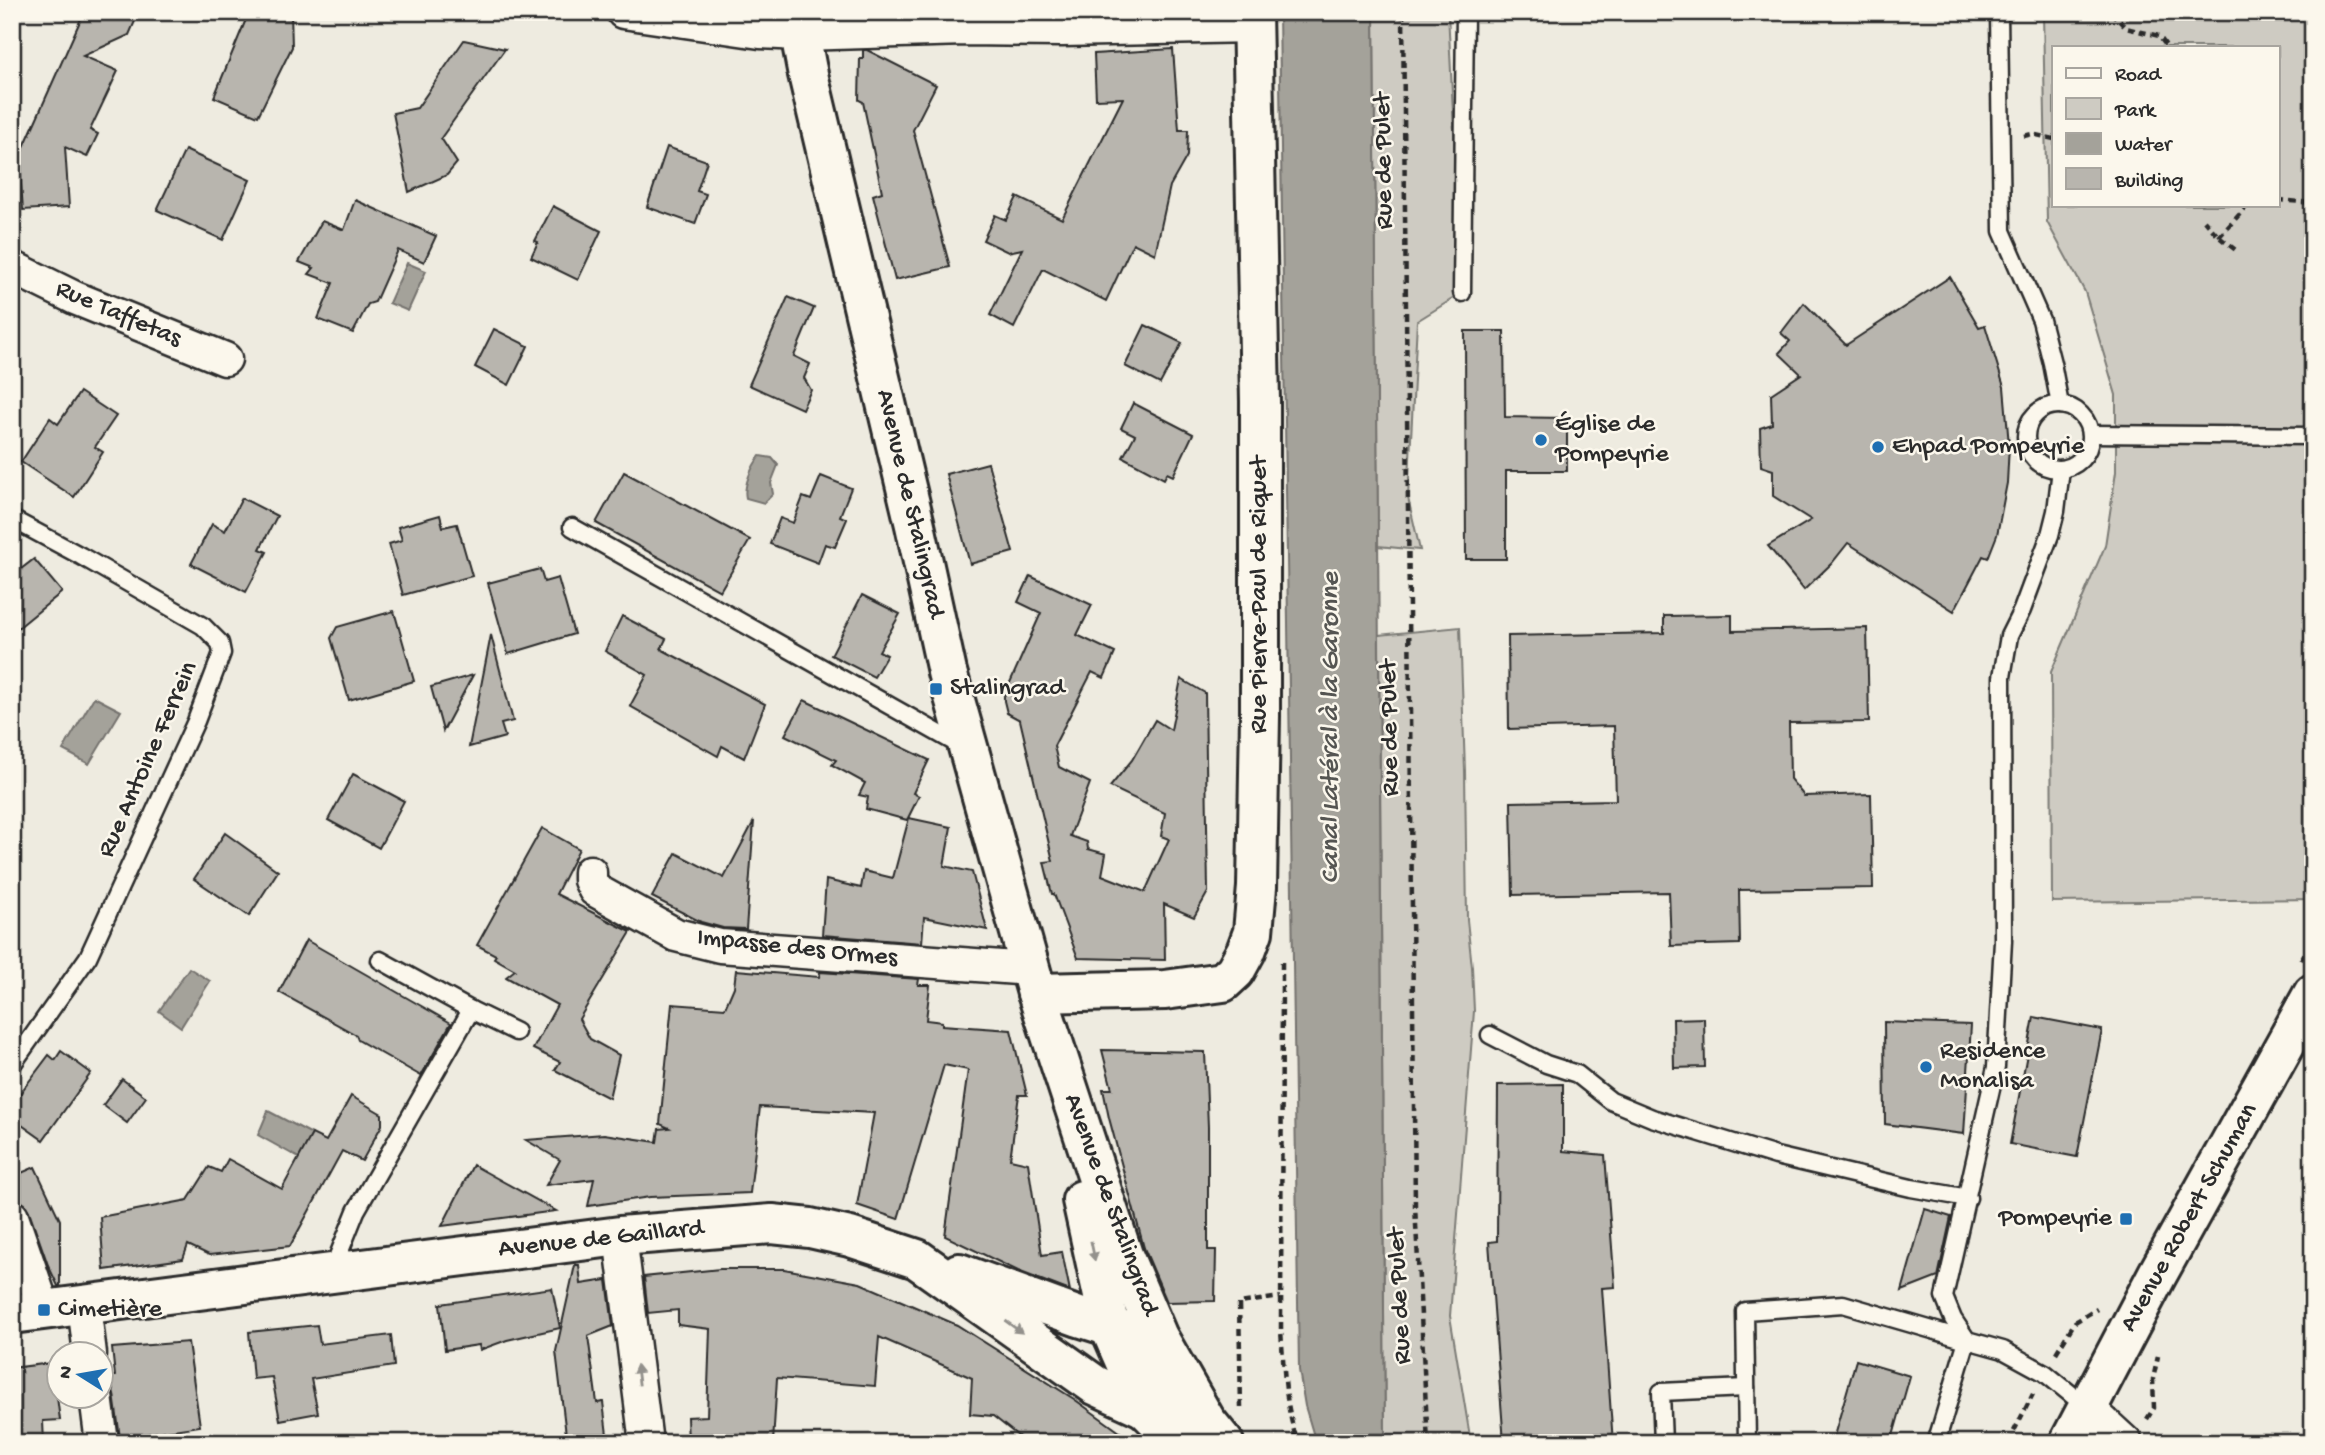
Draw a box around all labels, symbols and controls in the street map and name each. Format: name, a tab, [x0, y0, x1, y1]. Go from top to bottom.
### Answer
legend	[2052, 46, 2280, 206]
text: Road	[2115, 64, 2163, 89]
street label: Rue de Pulet	[1368, 90, 1402, 230]
text: Park	[2114, 100, 2158, 125]
text: Water	[2115, 134, 2173, 159]
text: Building	[2114, 170, 2184, 195]
street label: Rue Taffetas	[50, 275, 187, 356]
street label: Avenue de Stalingrad	[868, 387, 951, 623]
place label: Église de Pompeyrie	[1554, 410, 1669, 471]
marker: Église de Pompeyrie	[1533, 432, 1549, 448]
place label: Ehpad Pompeyrie	[1892, 432, 2085, 463]
marker: Ehpad Pompeyrie	[1870, 439, 1886, 455]
street label: Rue Pierre-Paul de Riquet	[1245, 454, 1276, 734]
water label: Canal Latéral à la Garonne	[1315, 571, 1348, 884]
street label: Rue Antoine Ferrein	[92, 657, 206, 863]
street label: Rue de Pulet	[1374, 657, 1408, 797]
place label: Stalingrad	[950, 674, 1066, 705]
marker: Stalingrad	[928, 681, 944, 697]
street label: Impasse des Ormes	[695, 923, 900, 975]
place label: Residence Monalisa	[1940, 1037, 2046, 1098]
marker: Residence Monalisa	[1918, 1059, 1934, 1075]
street label: Avenue de Stalingrad	[1055, 1090, 1165, 1322]
street label: Avenue Robert Schuman	[2114, 1098, 2266, 1338]
place label: Pompeyrie	[1997, 1204, 2113, 1235]
marker: Pompeyrie	[2118, 1211, 2134, 1227]
street label: Avenue de Gaillard	[497, 1214, 707, 1266]
street label: Rue de Pulet	[1382, 1225, 1420, 1365]
one-way arrow	[1087, 1240, 1098, 1262]
place label: Cimetière	[58, 1295, 162, 1326]
marker: Cimetière	[36, 1302, 52, 1318]
one-way arrow	[1005, 1319, 1023, 1333]
north arrow	[46, 1340, 116, 1410]
text: N	[54, 1364, 79, 1381]
one-way arrow	[632, 1364, 643, 1386]

